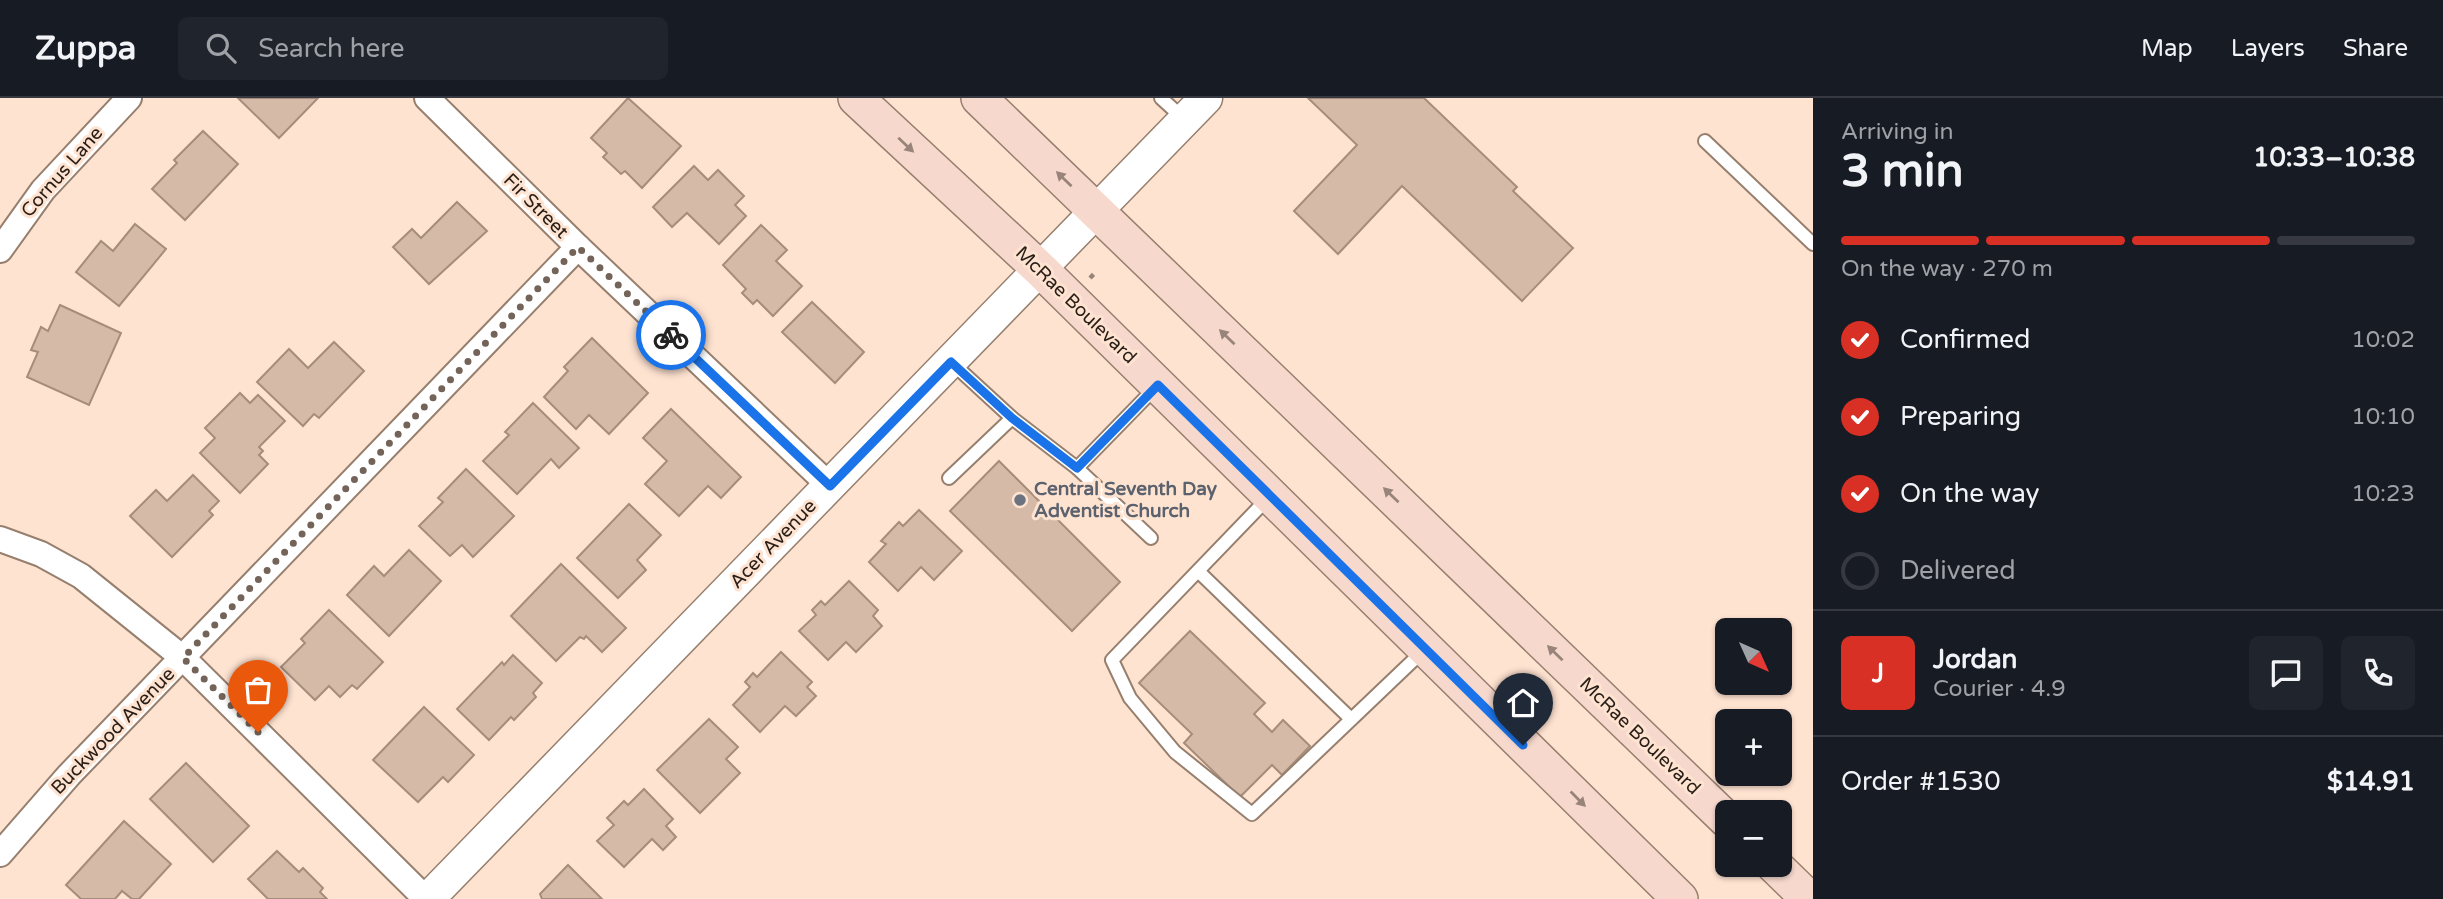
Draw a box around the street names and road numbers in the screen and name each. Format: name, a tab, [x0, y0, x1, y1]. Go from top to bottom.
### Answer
street label: Cornus Lane	[17, 122, 107, 222]
street label: Fir Street	[499, 169, 573, 243]
street label: McRae Boulevard	[1011, 242, 1141, 368]
street label: Acer Avenue	[725, 495, 821, 593]
street label: Buckwood Avenue	[47, 663, 179, 799]
street label: McRae Boulevard	[1575, 673, 1705, 799]

